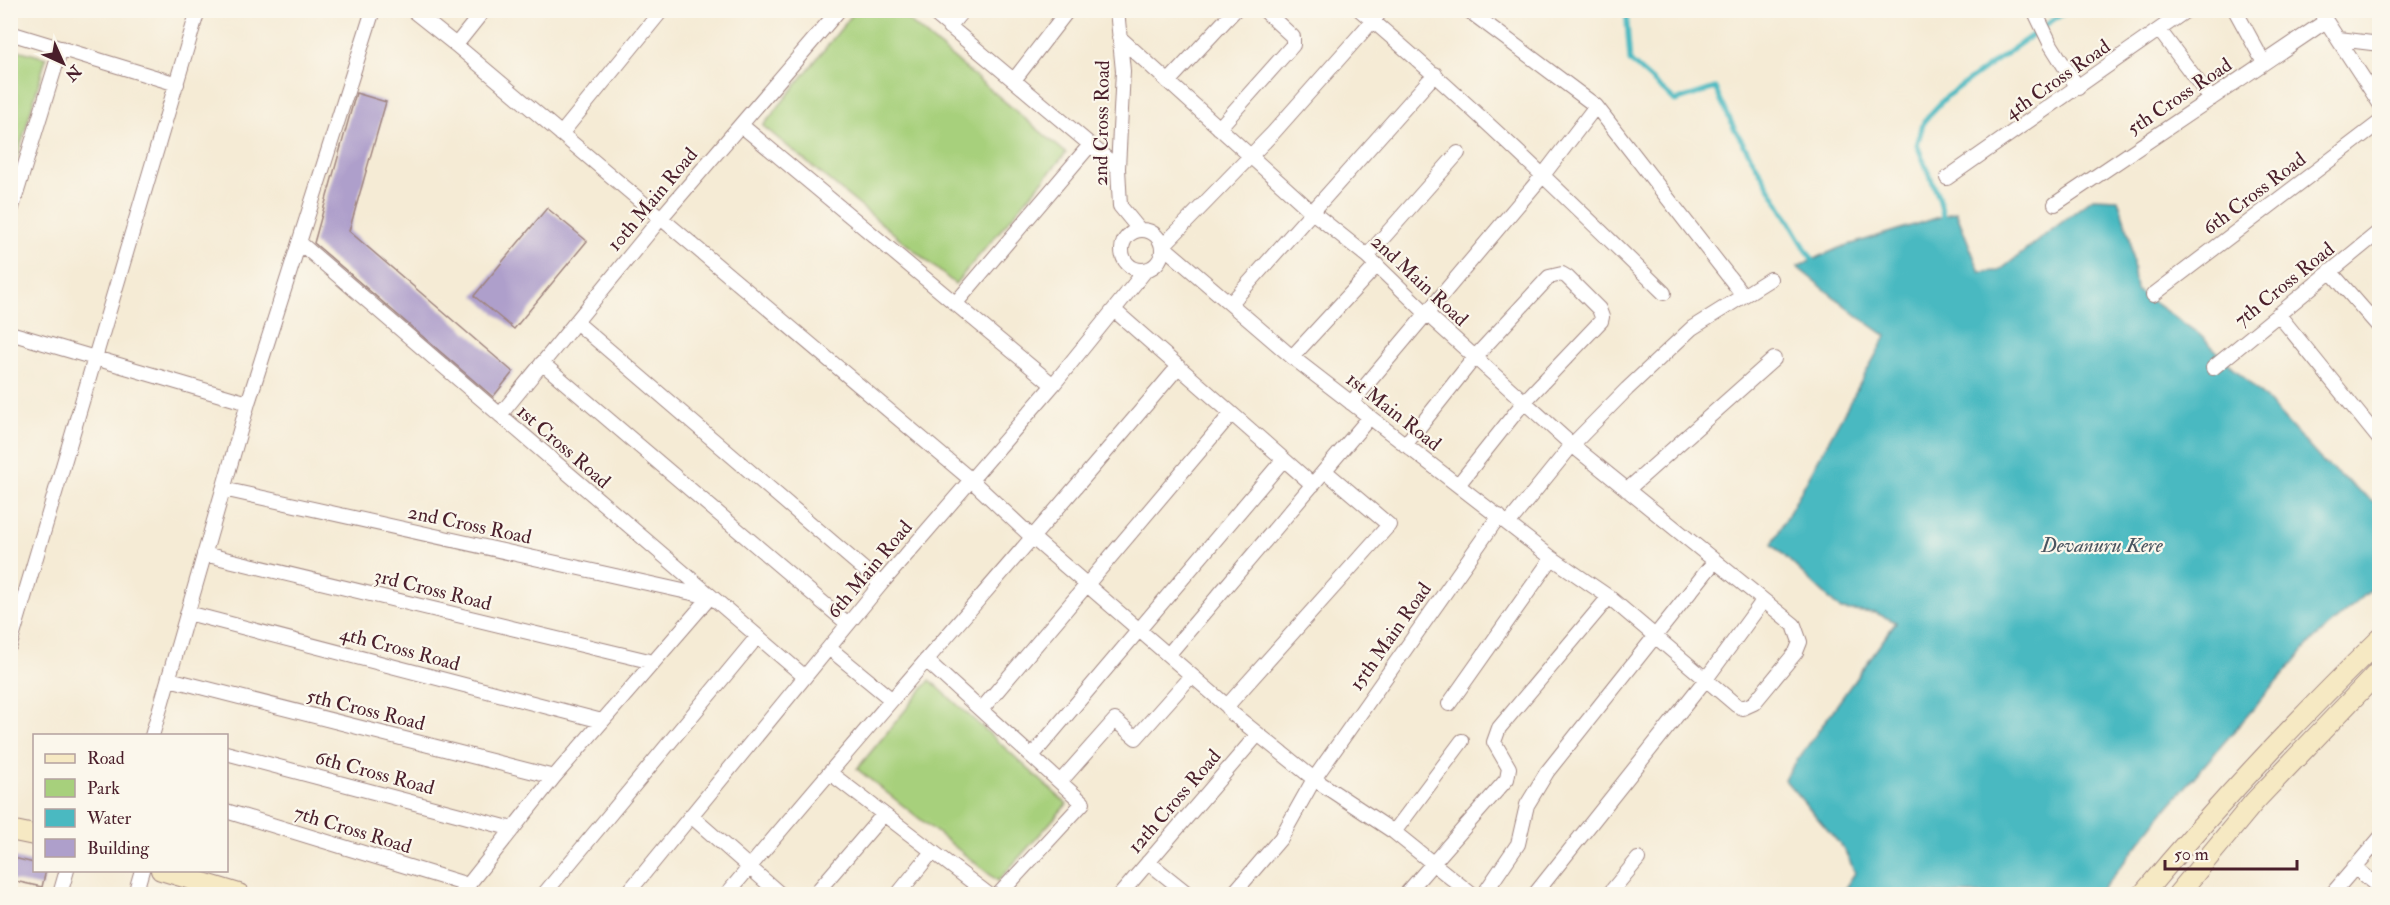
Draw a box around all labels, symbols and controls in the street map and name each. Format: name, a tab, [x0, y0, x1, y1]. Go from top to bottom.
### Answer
north arrow	[33, 33, 93, 93]
street label: 4th Cross Road	[2000, 34, 2115, 125]
street label: 5th Cross Road	[2122, 52, 2237, 141]
text: N	[60, 60, 86, 86]
street label: 2nd Cross Road	[1088, 60, 1115, 186]
street label: 10th Main Road	[602, 142, 703, 256]
street label: 6th Cross Road	[2198, 146, 2311, 240]
street label: 2nd Main Road	[1366, 229, 1473, 332]
street label: 7th Cross Road	[2229, 236, 2340, 332]
street label: 1st Main Road	[1341, 367, 1446, 456]
street label: 1st Cross Road	[512, 399, 616, 494]
street label: 2nd Cross Road	[406, 499, 534, 550]
street label: 6th Main Road	[821, 515, 918, 623]
water label: Devanuru Kere	[2040, 532, 2164, 559]
street label: 3rd Cross Road	[372, 563, 494, 616]
street label: 15th Main Road	[1344, 577, 1437, 695]
street label: 4th Cross Road	[337, 620, 463, 677]
street label: 5th Cross Road	[304, 683, 428, 736]
legend	[33, 734, 228, 872]
street label: 12th Cross Road	[1122, 744, 1226, 858]
street label: 6th Cross Road	[312, 745, 437, 800]
text: Road	[87, 747, 125, 770]
text: Park	[87, 777, 120, 800]
street label: 7th Cross Road	[291, 800, 415, 859]
text: Water	[86, 807, 131, 830]
scale bar	[2165, 833, 2297, 871]
text: Building	[87, 837, 150, 860]
text: 50 m	[2174, 843, 2209, 866]

